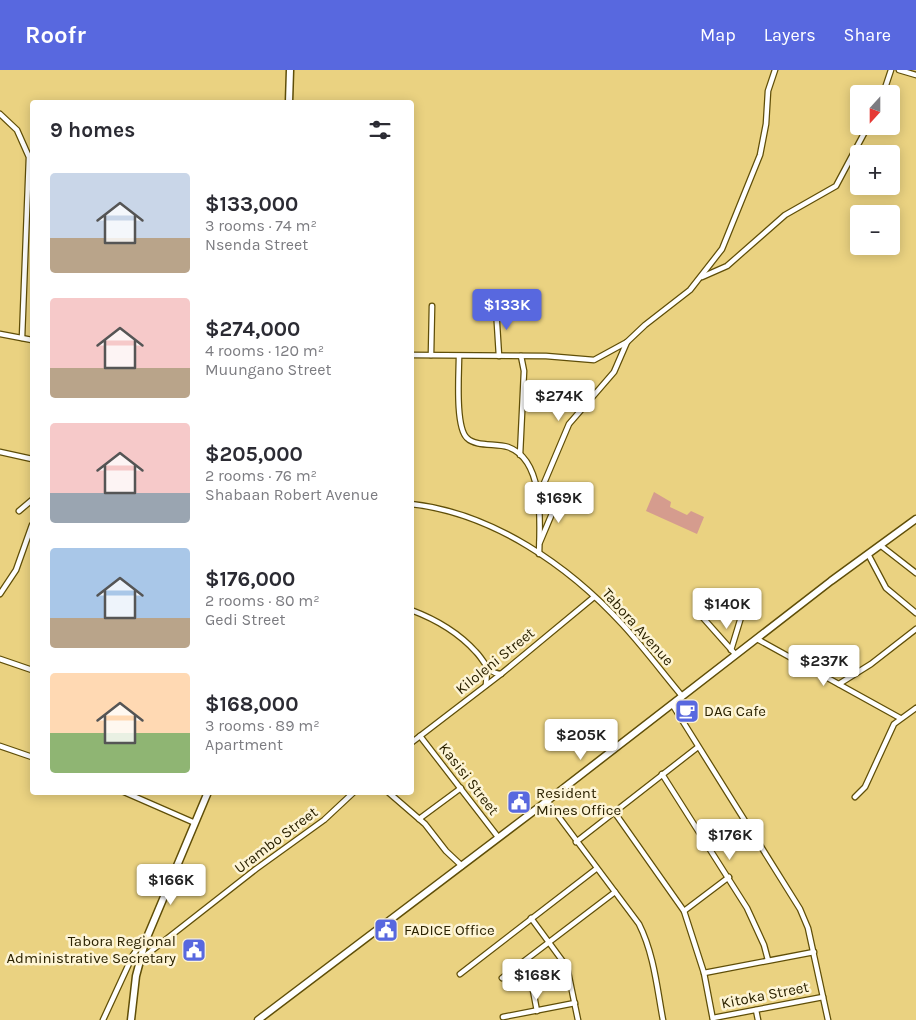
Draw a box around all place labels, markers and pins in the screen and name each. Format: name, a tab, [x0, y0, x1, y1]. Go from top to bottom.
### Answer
pin: $133K	[472, 288, 542, 331]
pin: $274K	[524, 380, 594, 422]
pin: $169K	[524, 482, 594, 524]
pin: $140K	[692, 588, 762, 630]
pin: $237K	[789, 644, 859, 687]
cafe icon: DAG Cafe	[674, 698, 700, 724]
place label: DAG Cafe	[704, 702, 766, 720]
pin: $205K	[546, 718, 616, 761]
place label: Resident Mines Office	[536, 784, 621, 819]
public building icon: Resident Mines Office	[506, 789, 532, 815]
pin: $176K	[695, 818, 765, 861]
pin: $166K	[136, 864, 206, 906]
public building icon: FADICE Office	[373, 917, 399, 943]
place label: FADICE Office	[404, 921, 495, 939]
place label: Tabora Regional Administrative Secretary	[6, 932, 176, 967]
public building icon: Tabora Regional Administrative Secretary	[181, 937, 207, 963]
pin: $168K	[502, 958, 572, 1001]

